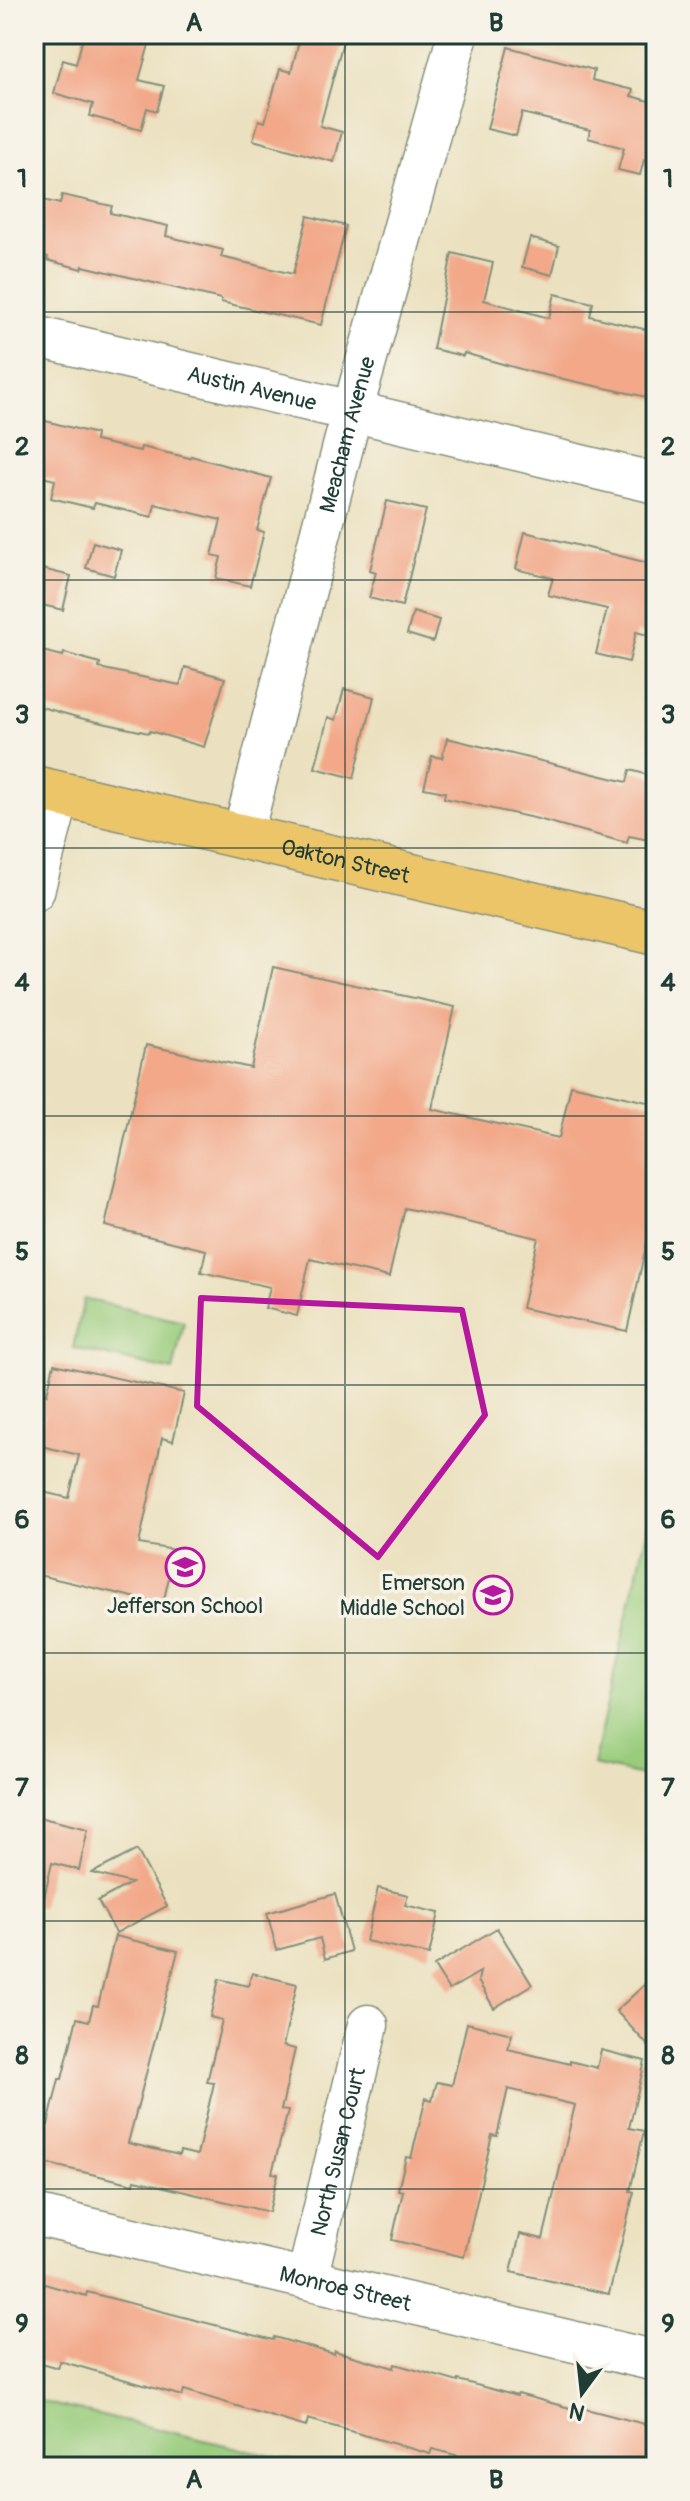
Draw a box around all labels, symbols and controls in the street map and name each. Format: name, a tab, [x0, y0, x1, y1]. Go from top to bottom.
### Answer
text: A	[186, 7, 203, 39]
text: B	[489, 7, 503, 39]
text: 1	[17, 163, 27, 195]
text: 1	[663, 163, 673, 195]
street label: Meacham Avenue	[314, 353, 382, 516]
street label: Austin Avenue	[184, 360, 319, 417]
text: 2	[15, 431, 29, 463]
text: 2	[661, 431, 675, 463]
text: 3	[15, 699, 29, 731]
text: 3	[661, 699, 675, 731]
street label: Oakton Street	[279, 833, 412, 890]
text: 4	[14, 967, 30, 999]
text: 4	[660, 967, 676, 999]
text: 5	[15, 1236, 29, 1268]
text: 5	[661, 1236, 675, 1268]
text: 6	[14, 1504, 30, 1536]
text: 6	[660, 1504, 676, 1536]
school or university icon: Jefferson School	[164, 1546, 206, 1588]
place label: Emerson Middle School	[340, 1569, 465, 1622]
school or university icon: Emerson Middle School	[472, 1574, 514, 1616]
place label: Jefferson School	[107, 1592, 263, 1620]
text: 7	[15, 1772, 29, 1804]
text: 7	[661, 1772, 675, 1804]
text: 8	[15, 2040, 29, 2072]
text: 8	[661, 2040, 675, 2072]
street label: North Susan Court	[305, 2065, 372, 2239]
street label: Monroe Street	[277, 2260, 414, 2318]
text: 9	[15, 2308, 29, 2340]
text: 9	[661, 2308, 675, 2340]
north arrow	[542, 2353, 622, 2433]
text: N	[566, 2396, 588, 2427]
text: A	[186, 2464, 203, 2496]
text: B	[489, 2464, 503, 2496]

